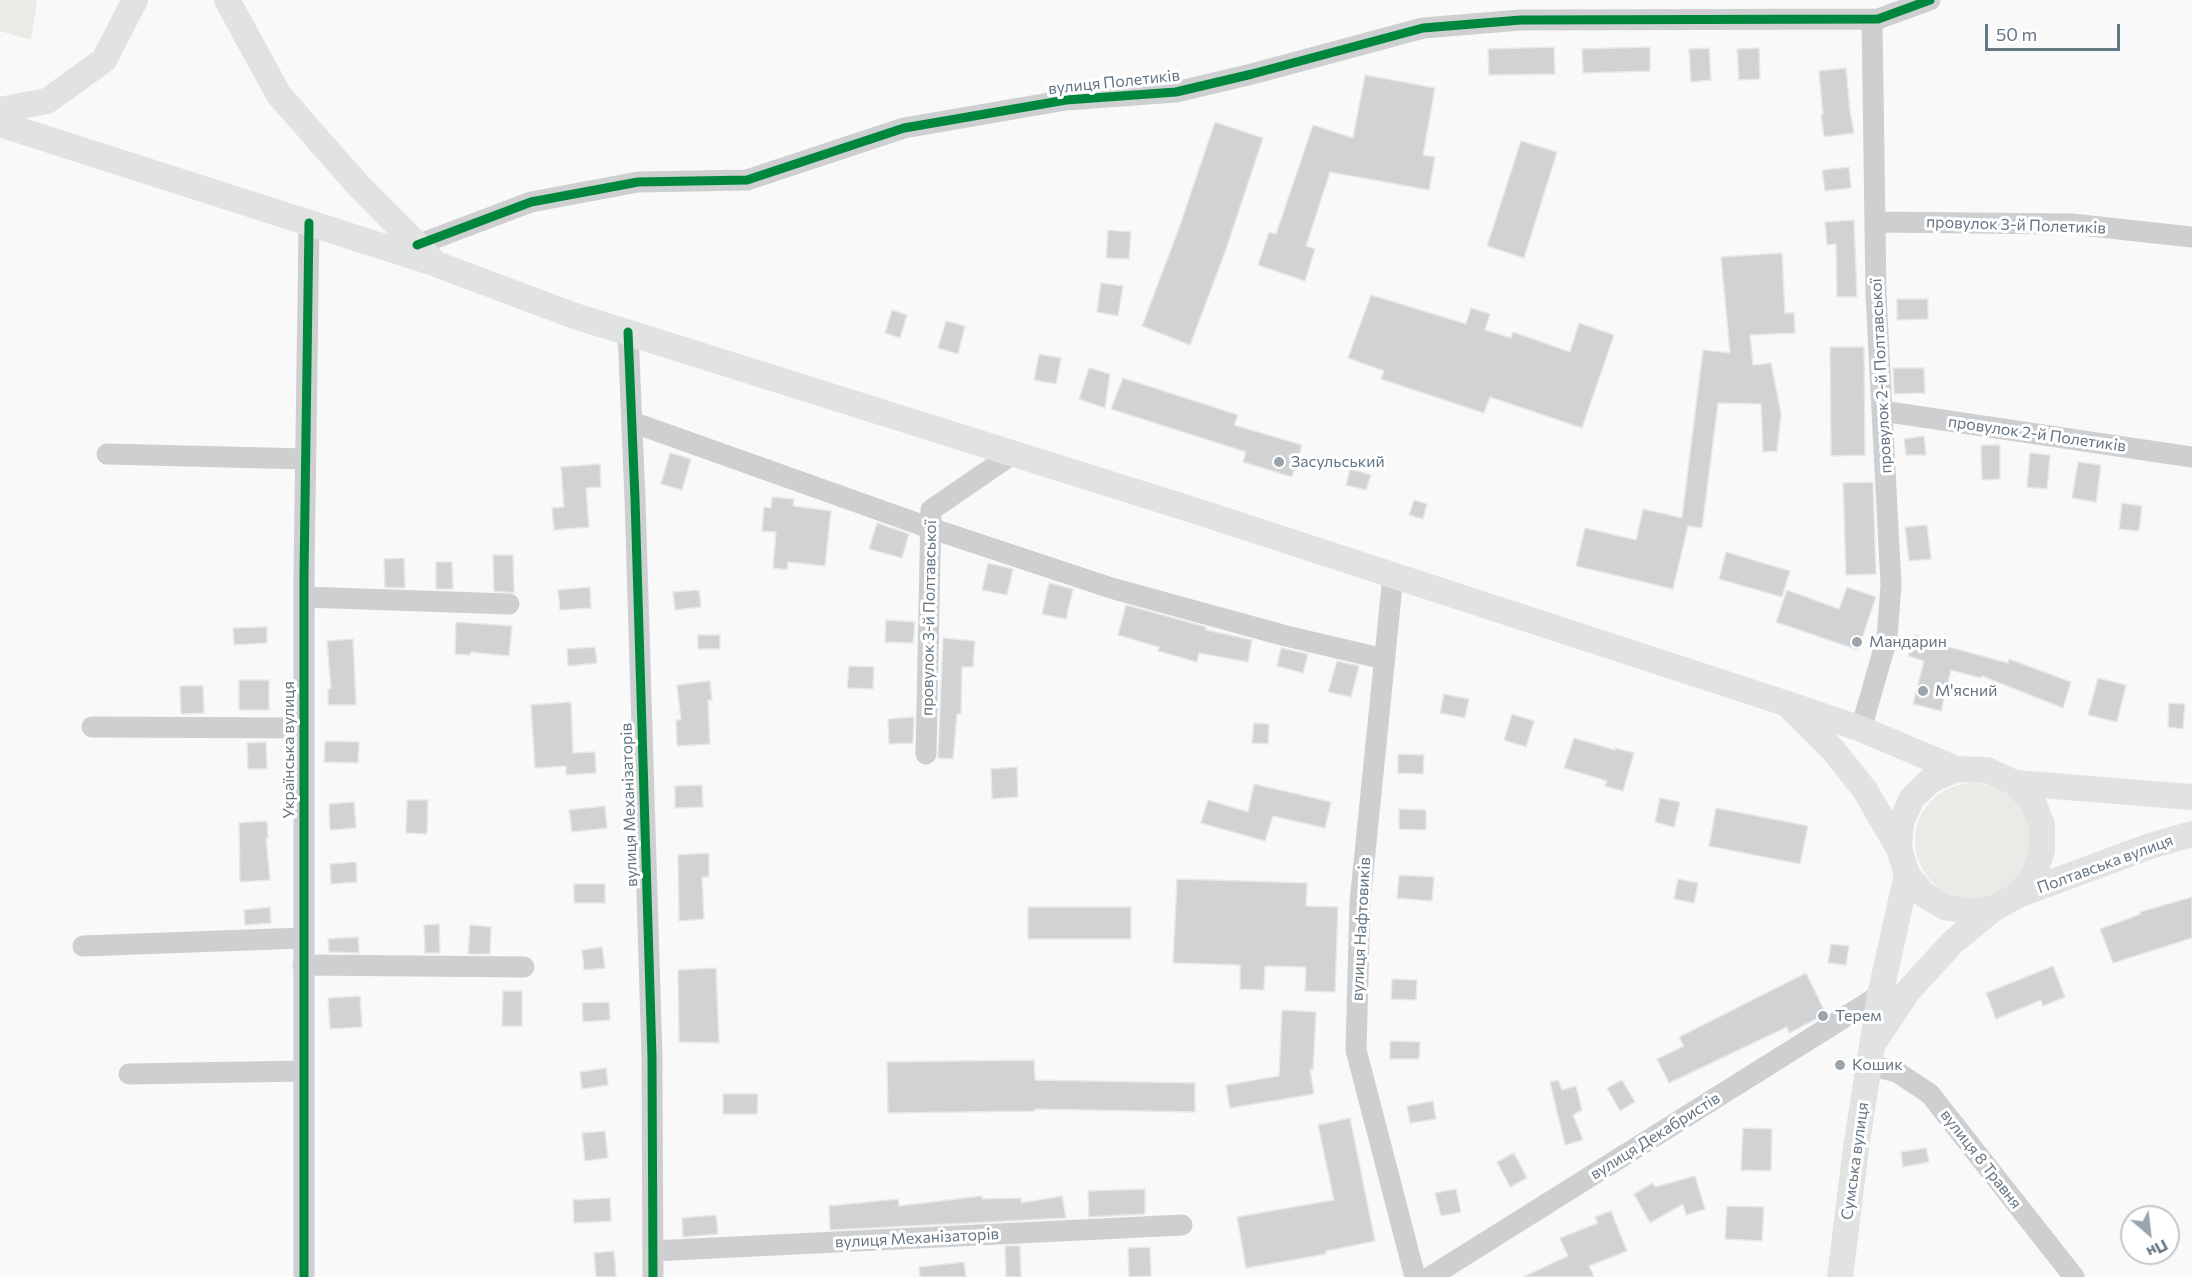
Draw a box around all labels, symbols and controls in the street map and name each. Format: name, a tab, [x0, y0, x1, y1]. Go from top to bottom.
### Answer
scale bar	[1988, 12, 2123, 50]
text: 50 m	[1996, 23, 2037, 45]
street label: вулиця Полетиків	[1047, 66, 1181, 98]
street label: провулок 3-й Полетиків	[1926, 212, 2106, 238]
street label: провулок 2-й Полтавської	[1866, 278, 1896, 474]
street label: провулок 2-й Полетиків	[1947, 412, 2127, 456]
place label: Засульський	[1291, 452, 1385, 472]
marker: Засульський	[1272, 455, 1286, 469]
street label: провулок 3-й Полтавської	[918, 520, 940, 716]
place label: Мандарин	[1869, 632, 1947, 652]
marker: Мандарин	[1850, 635, 1864, 649]
street label: Українська вулиця	[279, 681, 299, 819]
place label: М'ясний	[1935, 681, 1997, 701]
marker: М'ясний	[1916, 684, 1930, 698]
street label: вулиця Механізаторів	[617, 723, 641, 887]
street label: Полтавська вулиця	[2034, 830, 2176, 898]
street label: вулиця Нафтовиків	[1348, 857, 1374, 1001]
place label: Терем	[1835, 1006, 1882, 1026]
marker: Терем	[1816, 1009, 1830, 1023]
place label: Кошик	[1852, 1055, 1903, 1075]
marker: Кошик	[1833, 1058, 1847, 1072]
street label: вулиця Декабристів	[1587, 1088, 1723, 1184]
street label: Сумська вулиця	[1837, 1101, 1873, 1221]
street label: вулиця 8 Травня	[1936, 1106, 2026, 1212]
north arrow	[2120, 1205, 2180, 1265]
street label: вулиця Механізаторів	[835, 1224, 999, 1252]
text: Пн	[2144, 1236, 2172, 1263]

